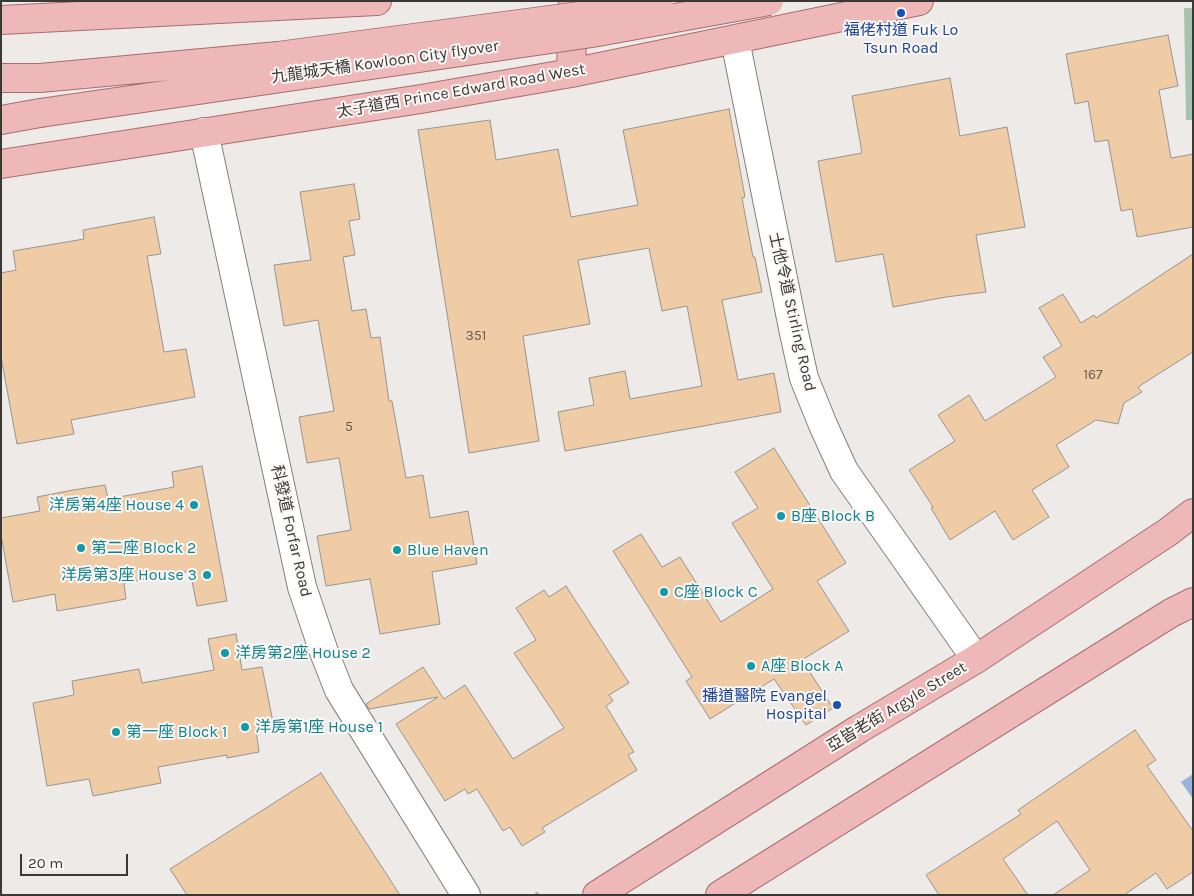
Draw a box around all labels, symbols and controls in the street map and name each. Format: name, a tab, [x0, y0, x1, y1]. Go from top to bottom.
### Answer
marker: 福佬村道 Fuk Lo Tsun Road	[895, 7, 907, 19]
place label: 福佬村道 Fuk Lo Tsun Road	[844, 20, 958, 58]
street label: 九龍城天橋 Kowloon City flyover	[270, 37, 500, 87]
street label: 太子道西 Prince Edward Road West	[335, 60, 587, 122]
street label: 士他令道 Stirling Road	[764, 231, 820, 393]
house number: 351	[466, 328, 486, 344]
house number: 167	[1083, 367, 1103, 383]
house number: 5	[345, 419, 353, 435]
street label: 科發道 Forfar Road	[266, 463, 316, 599]
place label: 洋房第4座 House 4	[49, 495, 184, 515]
marker: 洋房第4座 House 4	[188, 499, 200, 511]
place label: B座 Block B	[791, 506, 875, 526]
marker: B座 Block B	[775, 510, 787, 522]
place label: 第二座 Block 2	[91, 538, 196, 558]
place label: Blue Haven	[407, 540, 489, 560]
marker: 第二座 Block 2	[75, 542, 87, 554]
marker: Blue Haven	[391, 544, 403, 556]
place label: 洋房第3座 House 3	[61, 565, 197, 585]
marker: 洋房第3座 House 3	[201, 569, 213, 581]
place label: C座 Block C	[674, 582, 758, 602]
marker: C座 Block C	[658, 586, 670, 598]
place label: 洋房第2座 House 2	[235, 643, 371, 663]
marker: 洋房第2座 House 2	[219, 647, 231, 659]
place label: A座 Block A	[761, 656, 843, 676]
street label: 亞皆老街 Argyle Street	[824, 658, 970, 756]
marker: A座 Block A	[745, 660, 757, 672]
place label: 播道醫院 Evangel Hospital	[702, 686, 827, 724]
marker: 播道醫院 Evangel Hospital	[831, 699, 843, 711]
place label: 洋房第1座 House 1	[255, 717, 383, 737]
marker: 洋房第1座 House 1	[239, 721, 251, 733]
place label: 第一座 Block 1	[126, 722, 227, 742]
marker: 第一座 Block 1	[110, 726, 122, 738]
scale bar	[22, 844, 130, 876]
text: 20 m	[28, 854, 63, 872]

